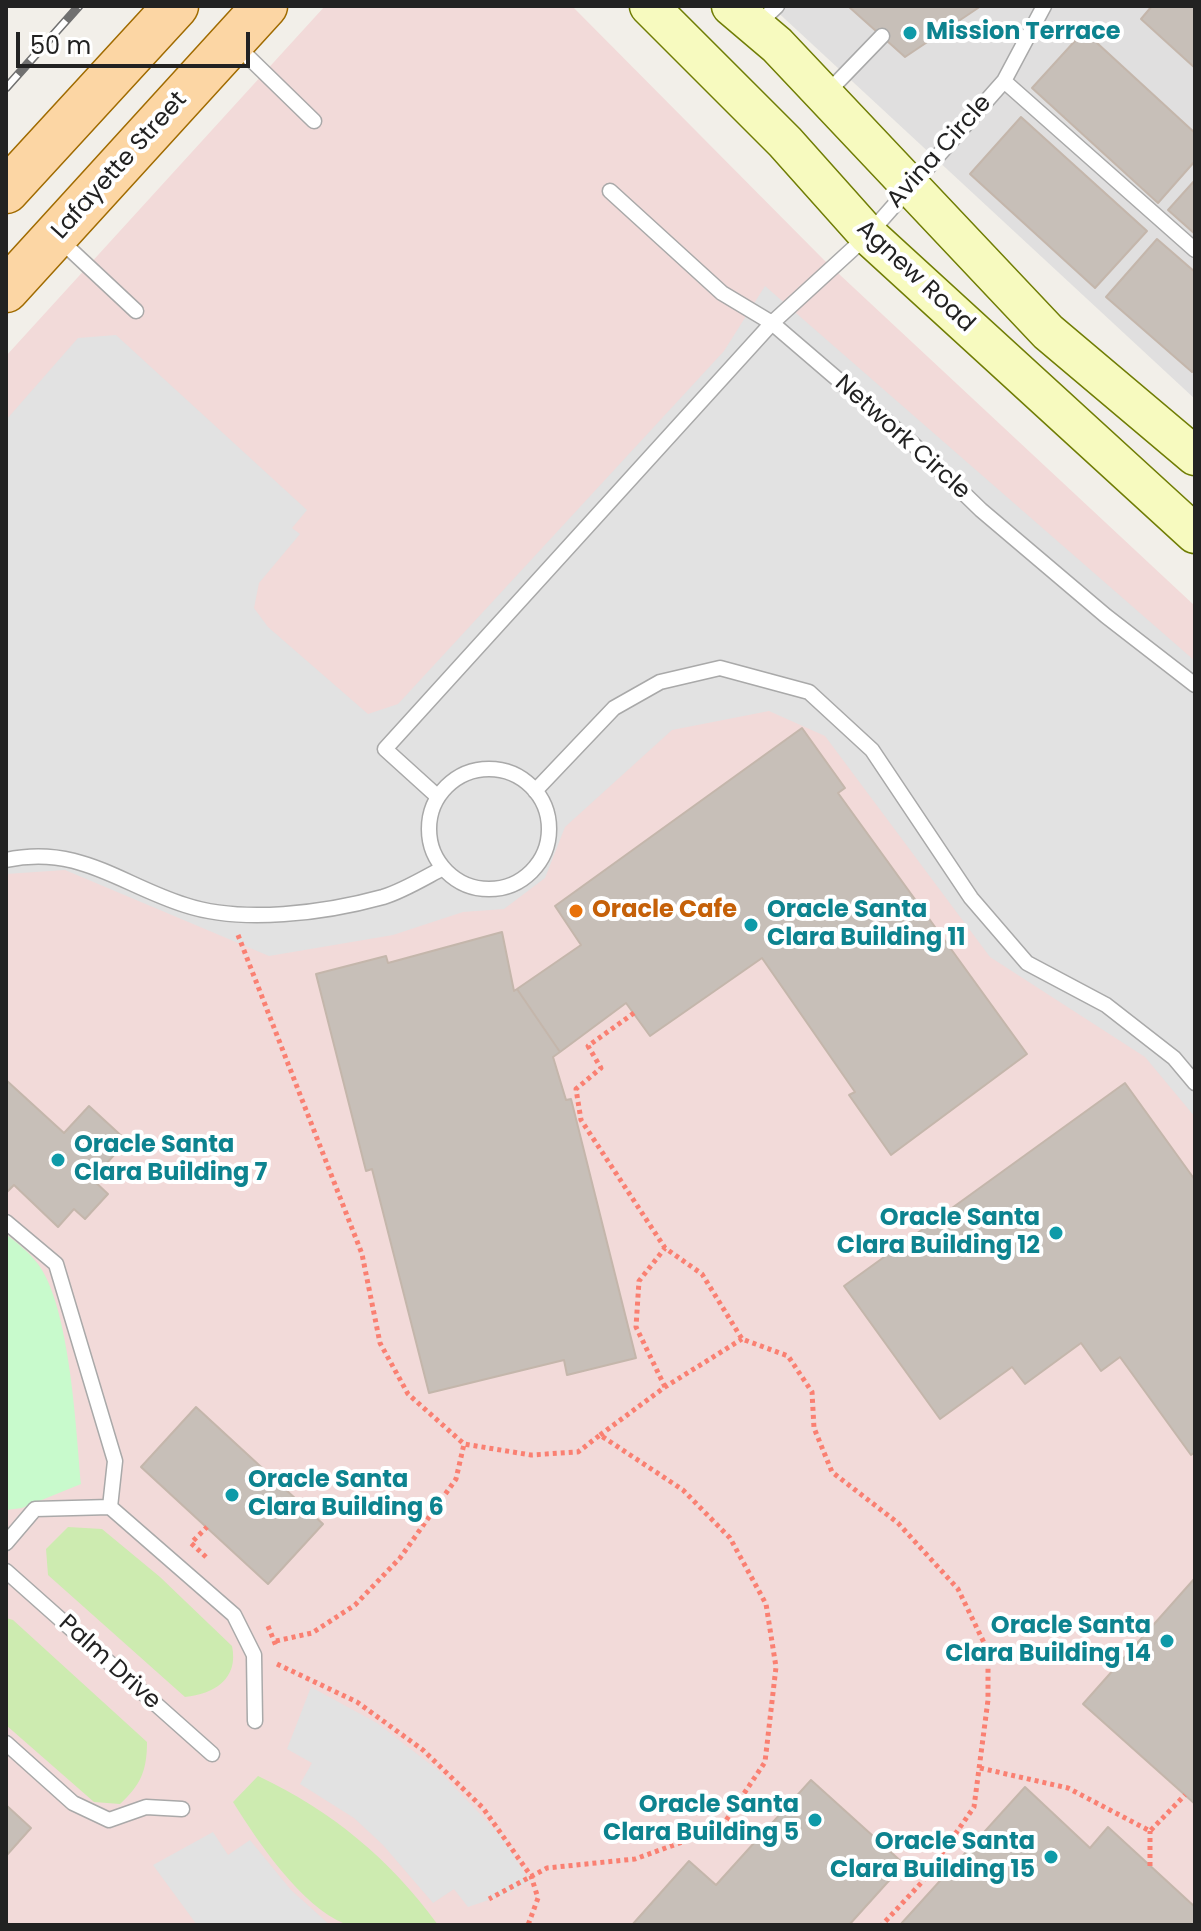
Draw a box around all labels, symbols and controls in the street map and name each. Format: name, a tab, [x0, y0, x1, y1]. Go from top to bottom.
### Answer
scale bar	[20, 16, 254, 66]
place label: Mission Terrace	[926, 19, 1121, 47]
marker: Mission Terrace	[901, 24, 919, 42]
text: 50 m	[30, 29, 91, 62]
street label: Lafayette Street	[46, 86, 194, 246]
street label: Avina Circle	[882, 90, 998, 214]
street label: Agnew Road	[850, 215, 980, 339]
street label: Network Circle	[828, 370, 976, 506]
place label: Oracle Cafe	[592, 897, 737, 925]
place label: Oracle Santa Clara Building 11	[767, 897, 965, 953]
marker: Oracle Cafe	[567, 902, 585, 920]
marker: Oracle Santa Clara Building 11	[742, 916, 760, 934]
place label: Oracle Santa Clara Building 7	[74, 1132, 267, 1188]
marker: Oracle Santa Clara Building 7	[49, 1151, 67, 1169]
place label: Oracle Santa Clara Building 12	[837, 1205, 1040, 1261]
marker: Oracle Santa Clara Building 12	[1047, 1224, 1065, 1242]
place label: Oracle Santa Clara Building 6	[248, 1467, 444, 1523]
marker: Oracle Santa Clara Building 6	[223, 1486, 241, 1504]
street label: Palm Drive	[52, 1610, 166, 1716]
place label: Oracle Santa Clara Building 14	[945, 1613, 1151, 1669]
marker: Oracle Santa Clara Building 14	[1158, 1632, 1176, 1650]
place label: Oracle Santa Clara Building 5	[603, 1792, 799, 1848]
marker: Oracle Santa Clara Building 5	[806, 1811, 824, 1829]
place label: Oracle Santa Clara Building 15	[830, 1829, 1035, 1885]
marker: Oracle Santa Clara Building 15	[1042, 1848, 1060, 1866]

